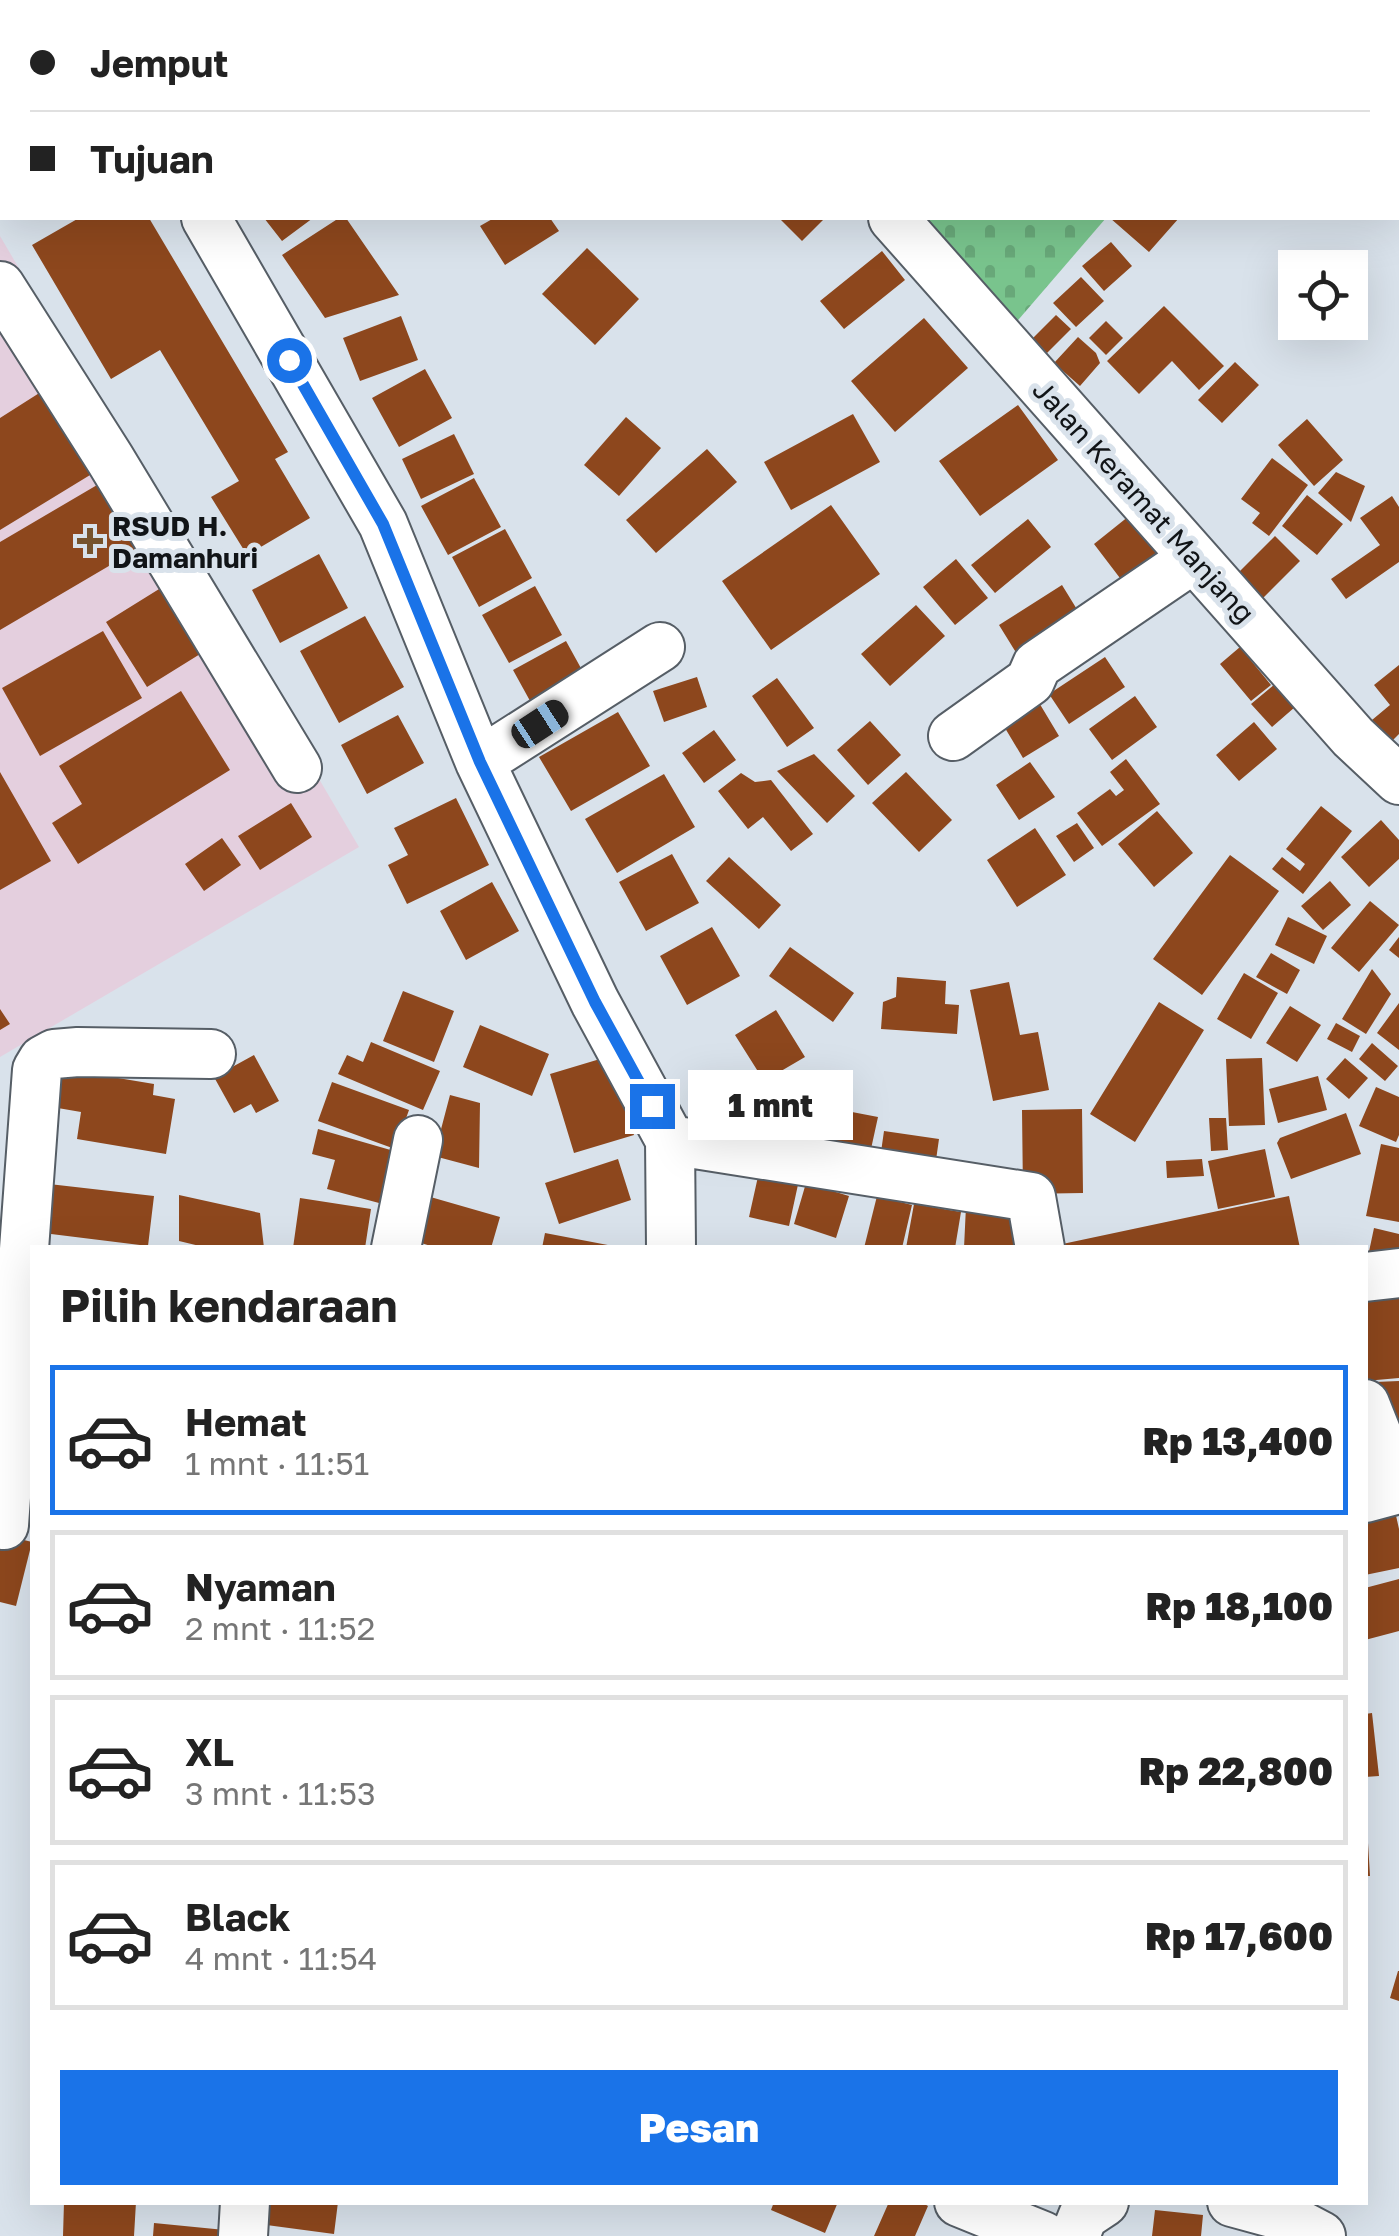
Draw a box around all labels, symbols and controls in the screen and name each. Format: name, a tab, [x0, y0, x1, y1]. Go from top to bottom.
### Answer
text: Jemput	[90, 40, 229, 85]
text: Tujuan	[90, 136, 214, 181]
map controls	[1278, 250, 1368, 340]
button: locate	[1278, 250, 1368, 340]
route start	[267, 338, 312, 383]
street label: Jalan Keramat Manjang	[1026, 373, 1262, 629]
place label: RSUD H. Damanhuri	[112, 509, 258, 574]
marker: RSUD H. Damanhuri	[77, 528, 103, 554]
car	[507, 695, 573, 753]
callout: 1 mnt	[687, 1071, 852, 1141]
route end	[630, 1084, 675, 1129]
text: 1 mnt	[728, 1086, 813, 1124]
text: Pilih kendaraan	[60, 1278, 397, 1332]
icon: car	[65, 1395, 155, 1485]
text: Hemat	[185, 1399, 307, 1444]
text: Rp 13,400	[1143, 1418, 1333, 1463]
text: 1 mnt · 11:51	[185, 1444, 369, 1482]
icon: car	[65, 1560, 155, 1650]
text: Nyaman	[185, 1564, 336, 1609]
text: Rp 18,100	[1146, 1583, 1333, 1628]
text: 2 mnt · 11:52	[185, 1609, 375, 1647]
icon: car	[65, 1725, 155, 1815]
text: XL	[185, 1729, 234, 1774]
text: Rp 22,800	[1139, 1748, 1333, 1793]
text: 3 mnt · 11:53	[185, 1774, 376, 1812]
icon: car	[65, 1890, 155, 1980]
text: Black	[185, 1894, 290, 1939]
text: Rp 17,600	[1145, 1913, 1333, 1958]
text: 4 mnt · 11:54	[185, 1939, 377, 1977]
button: Pesan	[60, 2070, 1338, 2185]

